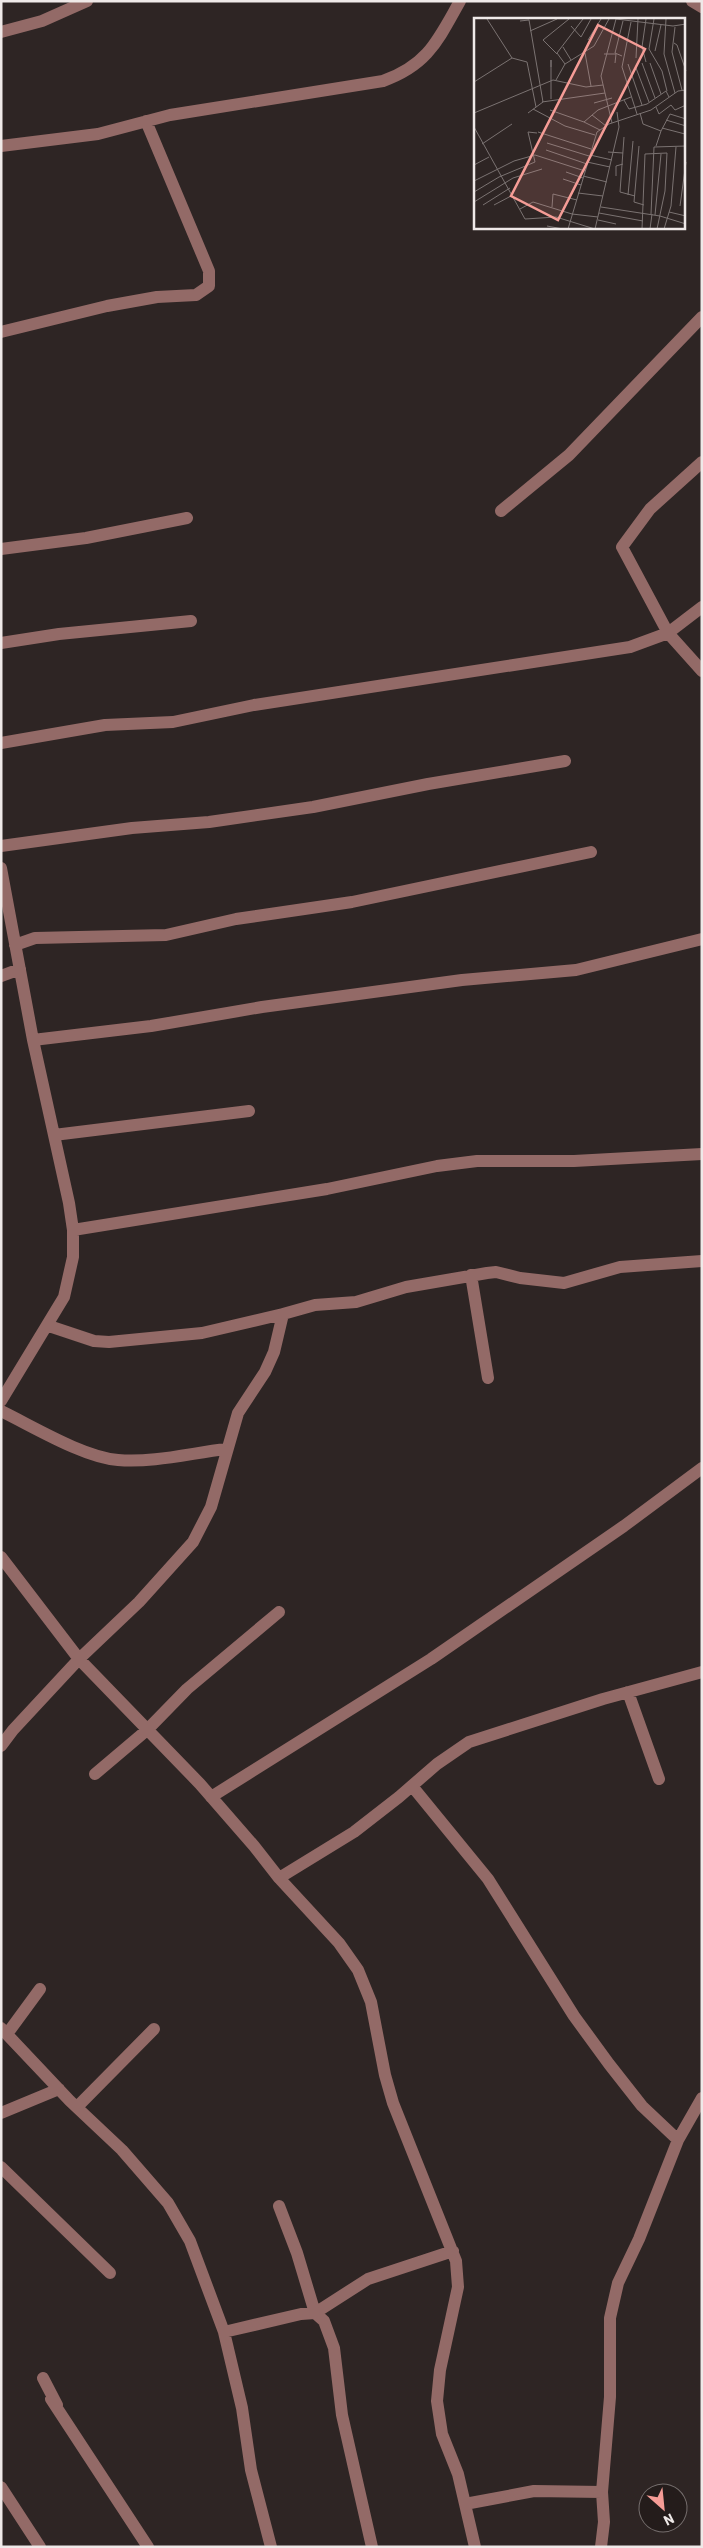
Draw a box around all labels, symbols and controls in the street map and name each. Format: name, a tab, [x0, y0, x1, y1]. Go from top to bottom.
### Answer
inset map	[474, 18, 686, 229]
north arrow	[638, 2483, 688, 2533]
text: N	[661, 2510, 677, 2530]

